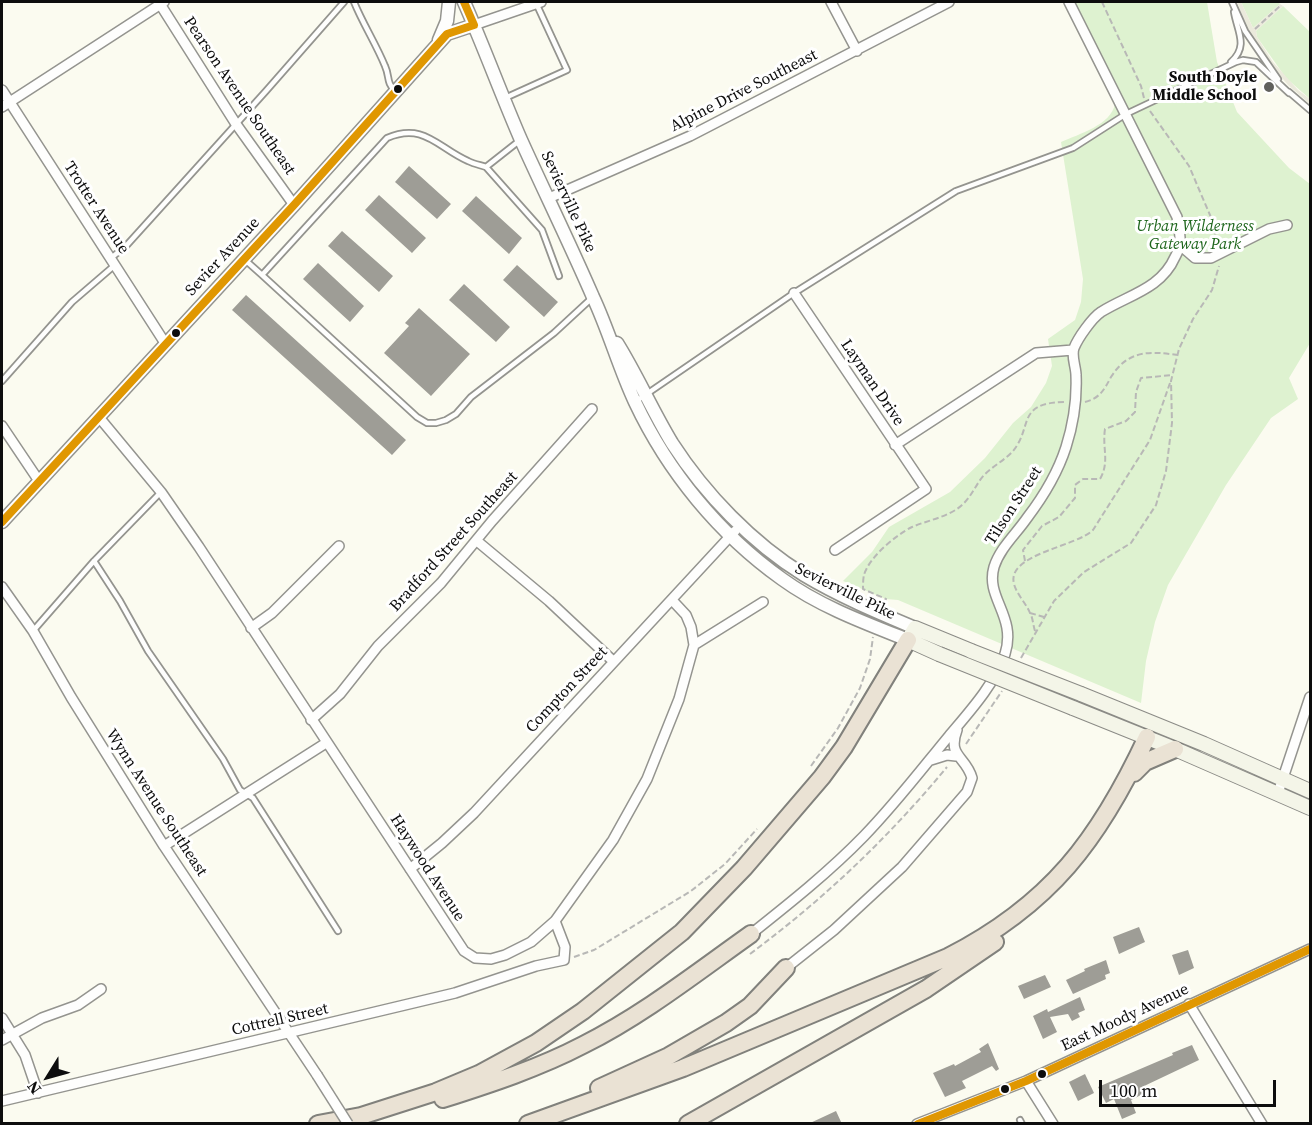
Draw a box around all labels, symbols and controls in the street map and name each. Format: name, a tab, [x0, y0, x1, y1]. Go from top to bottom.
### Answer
street label: Pearson Avenue Southeast	[179, 13, 299, 179]
street label: Alpine Drive Southeast	[667, 46, 821, 136]
place label: South Doyle Middle School	[1152, 68, 1257, 106]
marker: South Doyle Middle School	[1262, 80, 1276, 94]
unlabelled marker	[392, 83, 404, 95]
street label: Sevierville Pike	[536, 148, 600, 256]
street label: Trotter Avenue	[59, 158, 133, 258]
street label: Sevier Avenue	[182, 214, 264, 300]
park label: Urban Wilderness Gateway Park	[1136, 217, 1254, 255]
unlabelled marker	[170, 327, 182, 339]
street label: Layman Drive	[836, 336, 908, 430]
street label: Tilson Street	[982, 463, 1046, 549]
street label: Bradford Street Southeast	[386, 468, 522, 616]
street label: Sevierville Pike	[792, 559, 898, 625]
street label: Compton Street	[522, 643, 612, 737]
street label: Wynn Avenue Southeast	[101, 726, 211, 880]
street label: Haywood Avenue	[385, 811, 469, 925]
street label: East Moody Avenue	[1058, 980, 1192, 1056]
street label: Cottrell Street	[230, 1000, 330, 1040]
north arrow	[18, 1047, 78, 1107]
unlabelled marker	[1036, 1068, 1048, 1080]
scale bar	[1102, 1068, 1279, 1106]
text: N	[21, 1077, 46, 1099]
text: 100 m	[1110, 1078, 1157, 1103]
unlabelled marker	[999, 1083, 1011, 1095]

